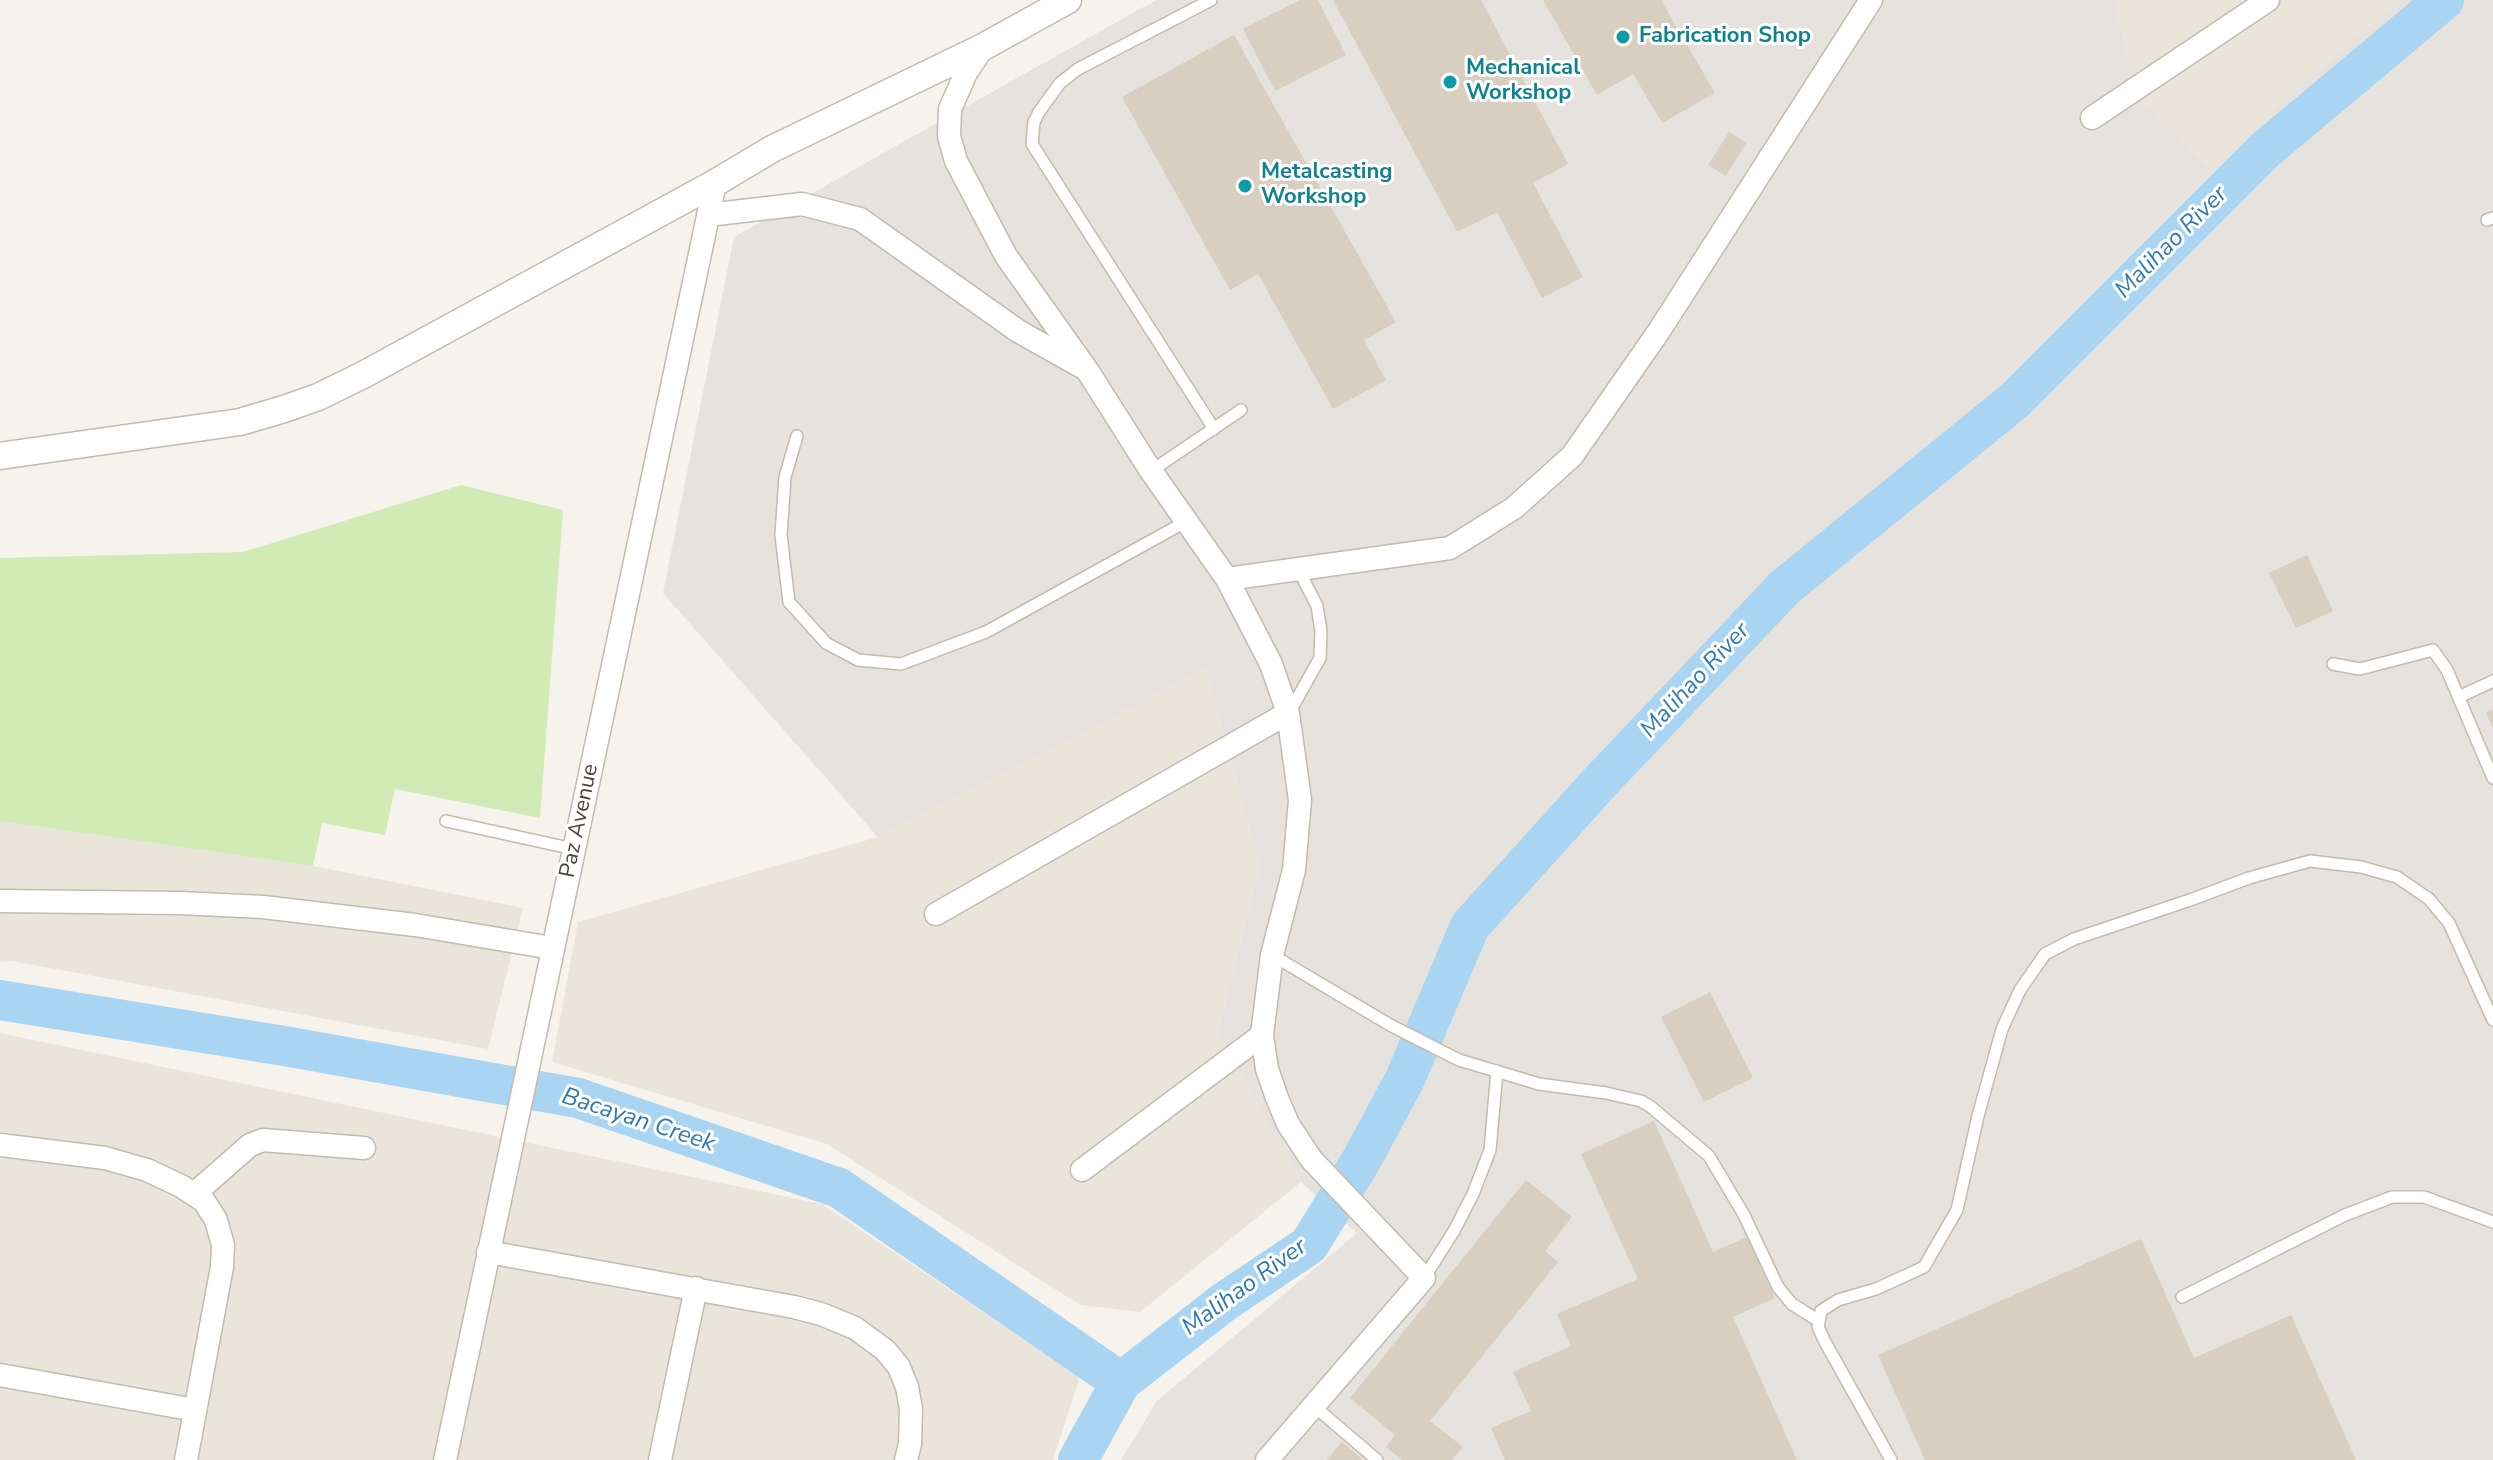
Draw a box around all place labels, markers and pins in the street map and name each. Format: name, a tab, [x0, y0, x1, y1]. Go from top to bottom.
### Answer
place label: Fabrication Shop	[1639, 24, 1811, 50]
marker: Fabrication Shop	[1614, 28, 1632, 46]
place label: Mechanical Workshop	[1466, 56, 1580, 108]
marker: Mechanical Workshop	[1441, 73, 1459, 91]
place label: Metalcasting Workshop	[1261, 160, 1393, 212]
marker: Metalcasting Workshop	[1236, 177, 1254, 195]

